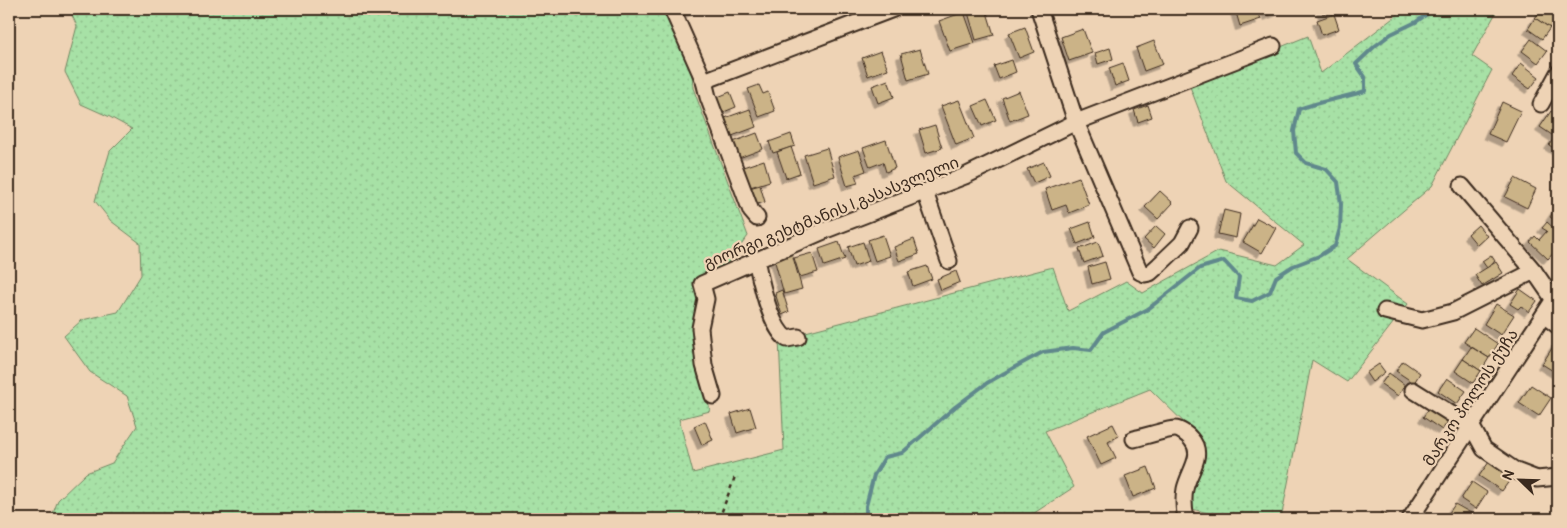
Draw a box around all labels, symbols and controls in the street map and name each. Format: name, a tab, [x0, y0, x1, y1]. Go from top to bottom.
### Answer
street label: გიორგი გეხტმანის I გასასვლელი	[701, 152, 962, 273]
street label: მარკო პოლოს ქუჩა	[1419, 325, 1523, 470]
north arrow	[1494, 456, 1544, 506]
text: N	[1499, 467, 1518, 483]

